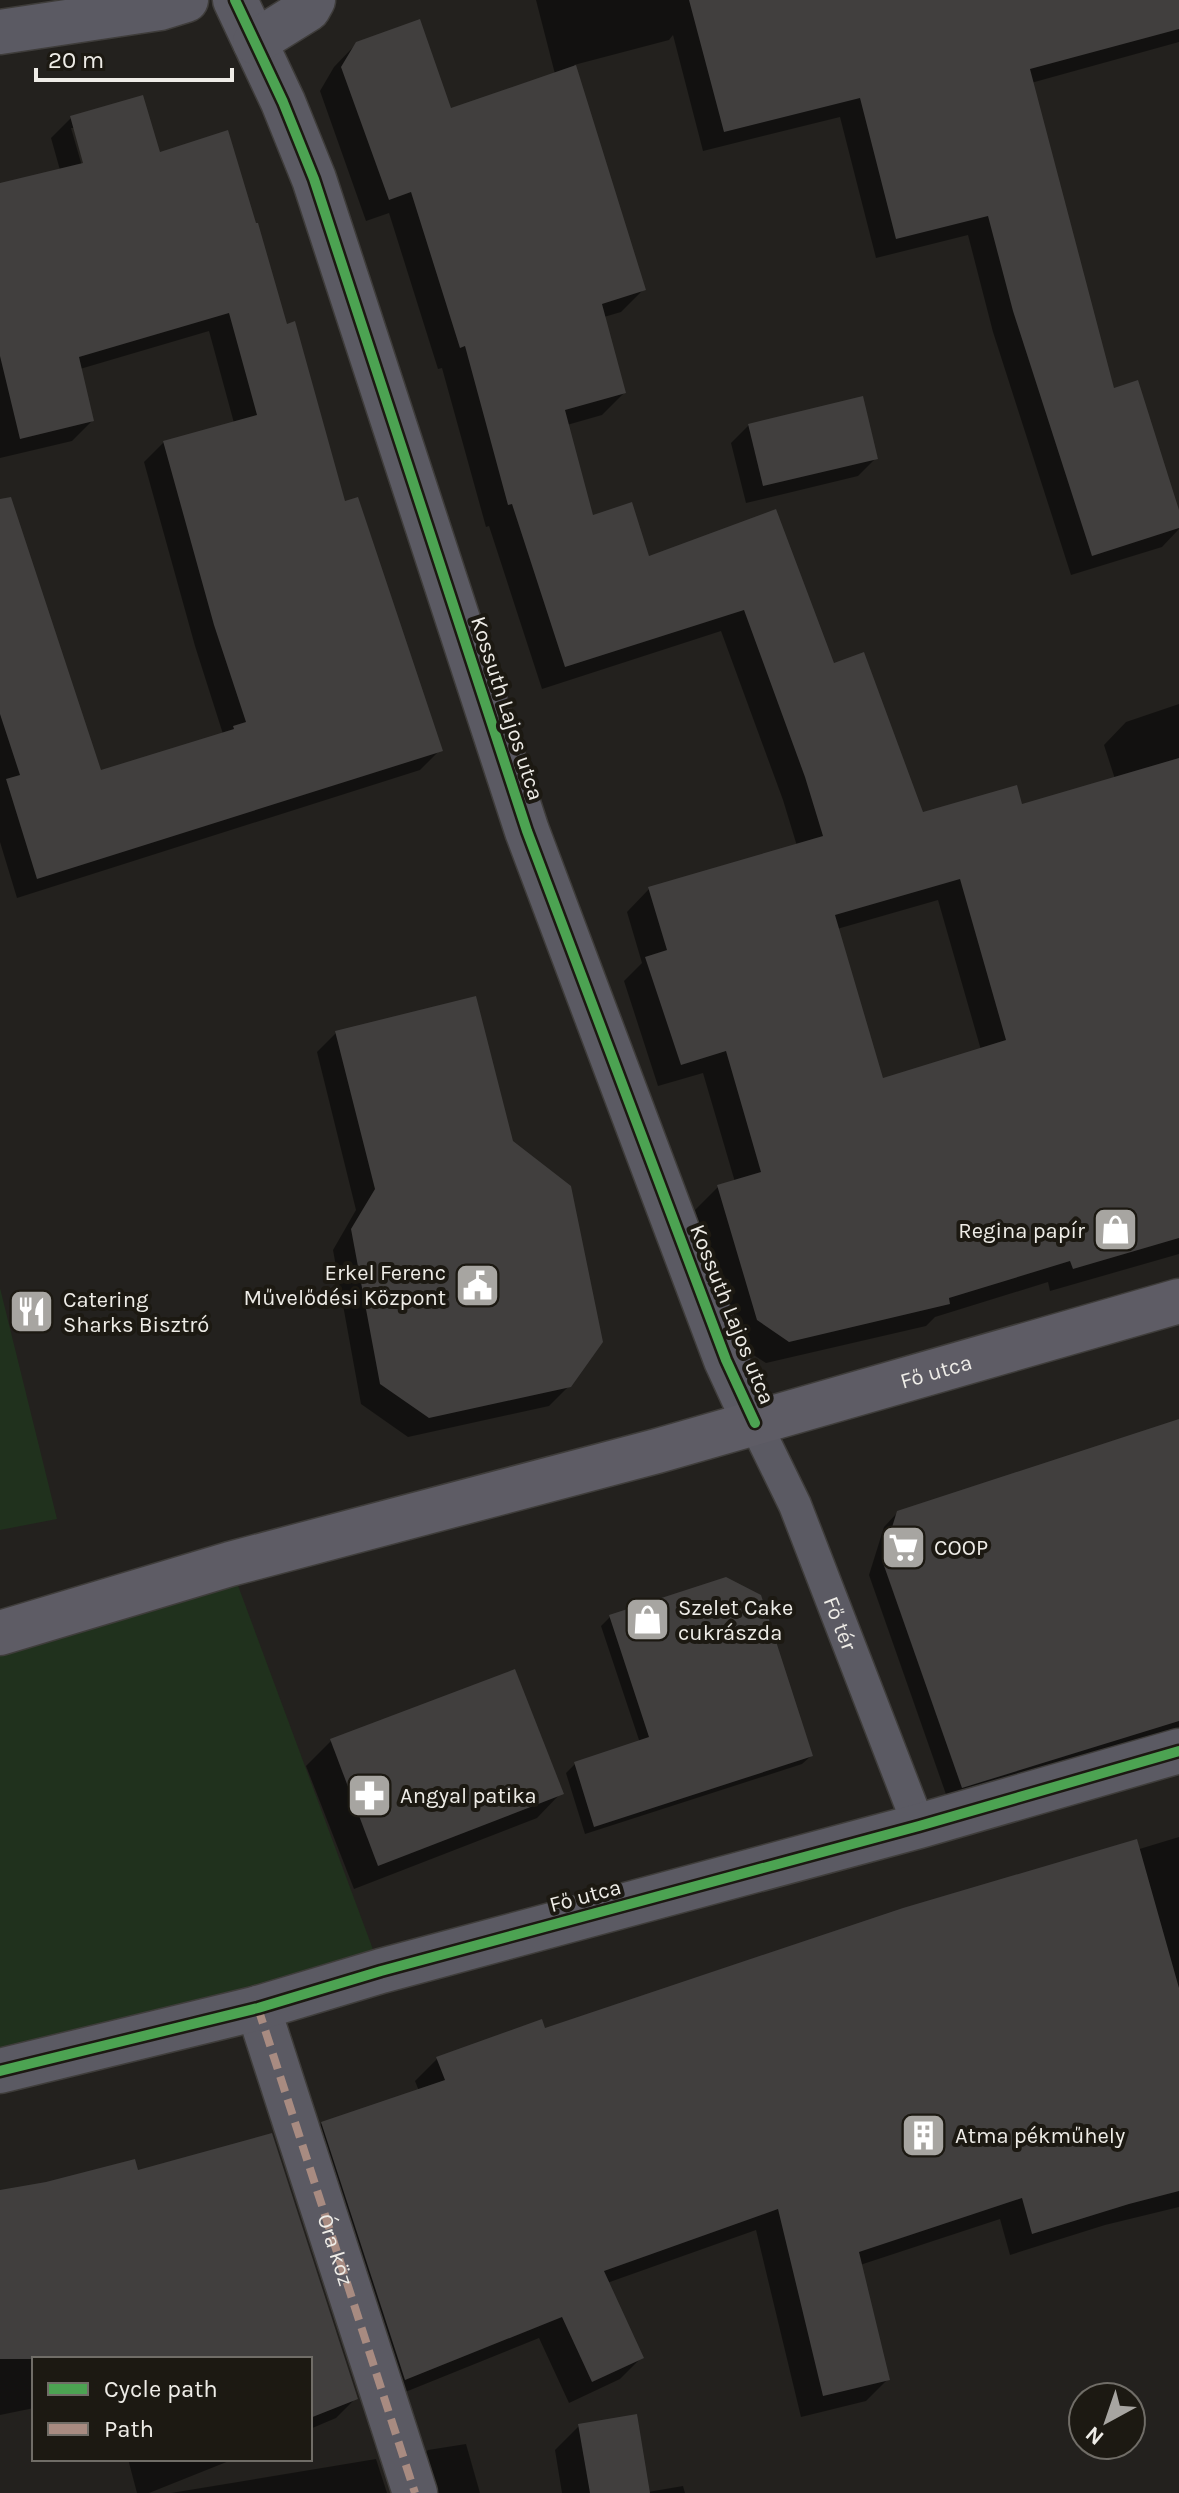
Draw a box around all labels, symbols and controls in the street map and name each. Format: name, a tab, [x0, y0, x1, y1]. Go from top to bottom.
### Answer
scale bar	[36, 32, 232, 82]
text: 20 m	[48, 46, 104, 74]
street label: Kossuth Lajos utca	[465, 613, 549, 804]
shop icon: Regina papír	[1092, 1206, 1140, 1254]
place label: Regina papír	[958, 1218, 1085, 1244]
street label: Kossuth Lajos utca	[684, 1221, 780, 1408]
place label: Erkel Ferenc Művelődési Központ	[244, 1260, 446, 1311]
public building icon: Erkel Ferenc Művelődési Központ	[453, 1261, 501, 1309]
place label: Catering Sharks Bisztró	[63, 1287, 209, 1338]
restaurant icon: Catering Sharks Bisztró	[8, 1288, 56, 1336]
street label: Fő utca	[897, 1349, 975, 1394]
supermarket icon: COOP	[879, 1523, 927, 1571]
place label: COOP	[934, 1535, 988, 1561]
street label: Fő tér	[818, 1593, 862, 1654]
place label: Szelet Cake cukrászda	[678, 1595, 793, 1646]
shop icon: Szelet Cake cukrászda	[623, 1596, 671, 1644]
pharmacy icon: Angyal patika	[345, 1771, 393, 1819]
place label: Angyal patika	[400, 1783, 537, 1809]
street label: Fő utca	[547, 1874, 624, 1918]
building icon: Atma pékműhely	[900, 2111, 948, 2159]
place label: Atma pékműhely	[955, 2123, 1125, 2149]
street label: Óra köz	[311, 2210, 359, 2289]
legend	[32, 2357, 312, 2461]
text: Cycle path	[104, 2375, 218, 2403]
north arrow	[1067, 2381, 1147, 2461]
text: Path	[104, 2415, 154, 2443]
text: N	[1080, 2421, 1109, 2451]

